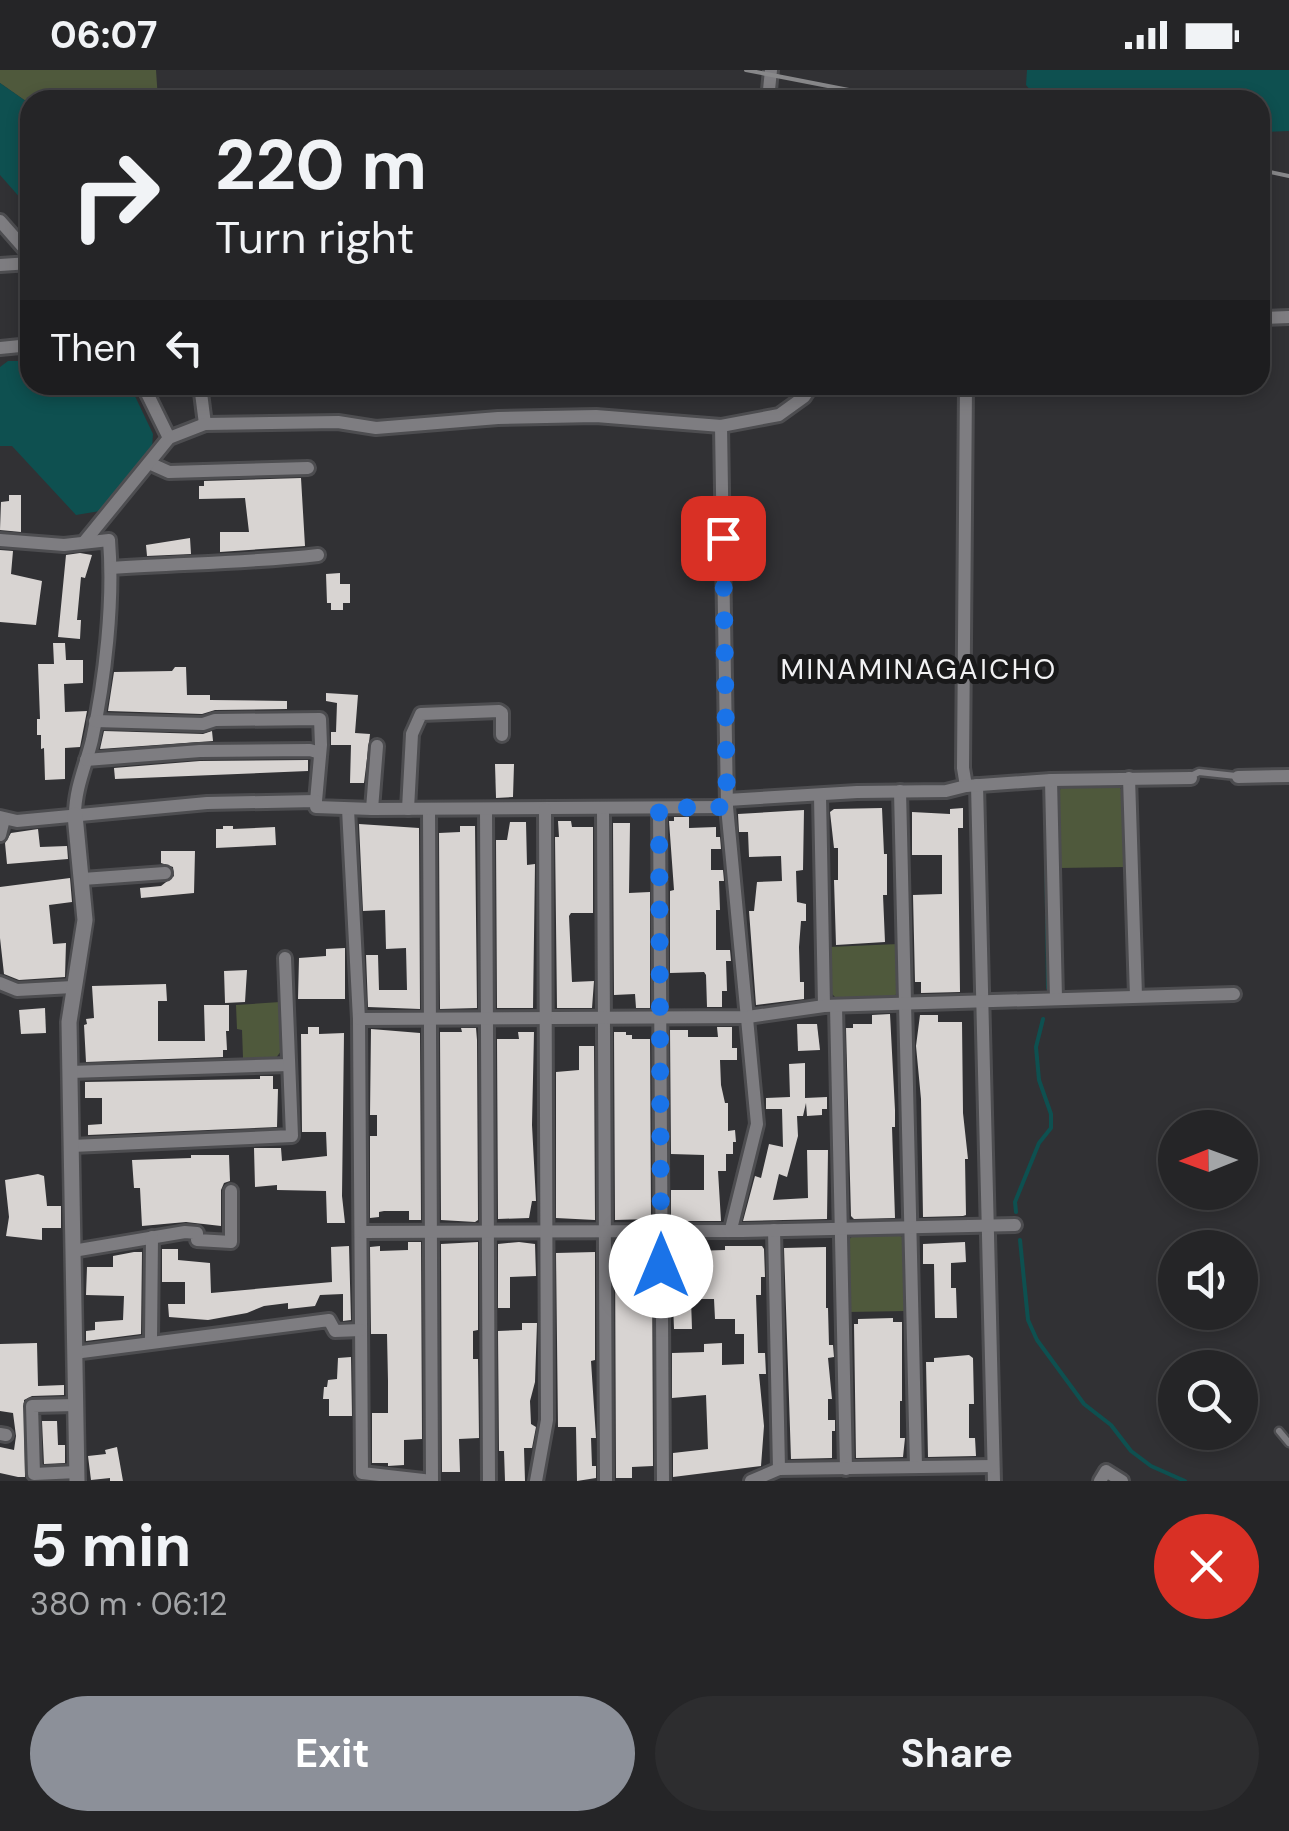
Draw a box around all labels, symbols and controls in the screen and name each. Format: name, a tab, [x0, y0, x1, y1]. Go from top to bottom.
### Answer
text: 06:07	[50, 10, 157, 60]
text: 220 m	[215, 120, 427, 211]
icon: right	[50, 130, 180, 260]
text: Turn right	[215, 208, 414, 267]
icon: left	[157, 320, 212, 375]
text: Then	[50, 323, 137, 373]
pin	[681, 496, 766, 581]
icon: arrive	[696, 511, 751, 566]
district label: MINAMINAGAICHO	[780, 651, 1058, 688]
north arrow	[1158, 1110, 1258, 1210]
map controls	[1158, 1110, 1258, 1450]
position arrow	[609, 1214, 713, 1318]
button: sound	[1158, 1230, 1258, 1330]
button: search	[1158, 1350, 1258, 1450]
text: 5 min	[30, 1506, 191, 1585]
button: close	[1154, 1514, 1259, 1619]
text: 380 m · 06:12	[30, 1583, 228, 1625]
button: Exit	[30, 1696, 635, 1811]
button: Share	[655, 1696, 1259, 1811]

